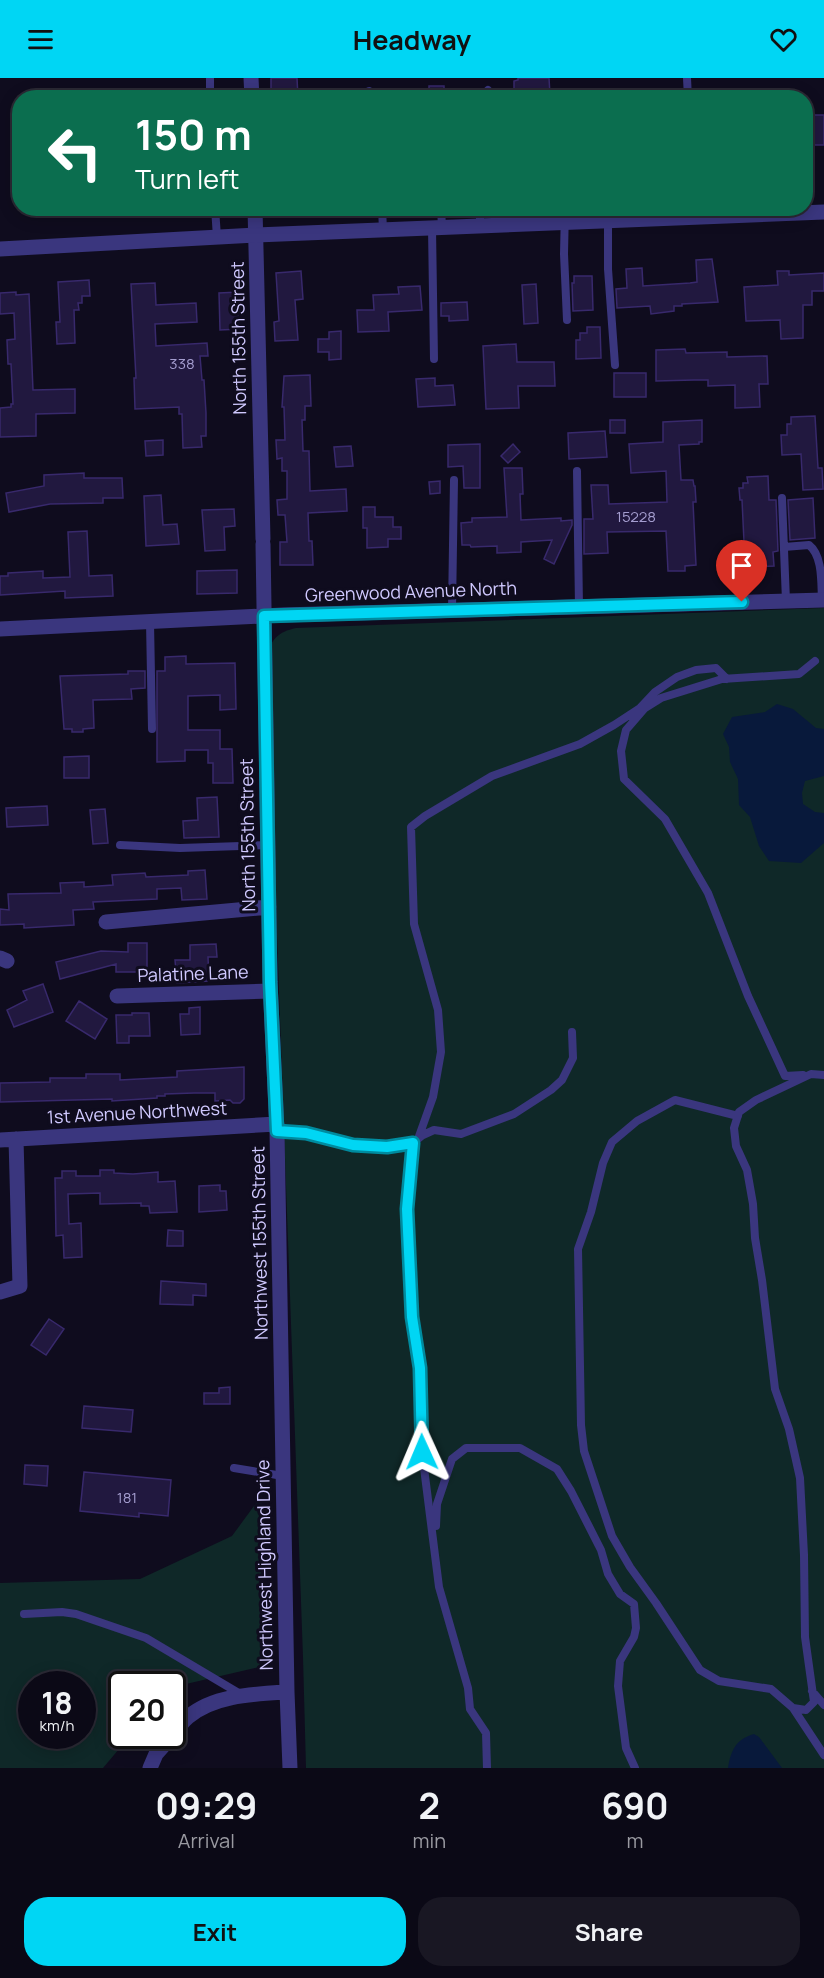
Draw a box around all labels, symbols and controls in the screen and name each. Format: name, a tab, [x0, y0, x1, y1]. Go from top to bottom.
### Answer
text: Headway	[353, 21, 471, 58]
icon: menu	[24, 23, 57, 56]
icon: heart	[767, 23, 800, 56]
text: 150 m	[135, 105, 252, 163]
icon: left	[36, 114, 114, 192]
text: Turn left	[135, 160, 239, 197]
street label: North 155th Street	[225, 261, 251, 415]
house number: 338	[169, 353, 195, 374]
house number: 15228	[616, 506, 656, 527]
pin	[716, 540, 767, 602]
icon: arrive	[725, 549, 758, 582]
street label: Greenwood Avenue North	[305, 575, 517, 607]
street label: North 155th Street	[234, 758, 260, 912]
street label: Palatine Lane	[137, 959, 249, 987]
street label: 1st Avenue Northwest	[46, 1095, 228, 1129]
street label: Northwest 155th Street	[245, 1146, 273, 1340]
position arrow	[390, 1420, 454, 1484]
street label: Northwest Highland Drive	[250, 1459, 278, 1671]
house number: 181	[117, 1487, 137, 1508]
speed limit sign: 20	[108, 1671, 186, 1749]
text: 18	[41, 1682, 73, 1723]
text: km/h	[40, 1715, 74, 1736]
text: 09:29	[155, 1781, 257, 1830]
text: 2	[419, 1781, 440, 1830]
text: 690	[601, 1781, 669, 1830]
text: Arrival	[178, 1827, 235, 1854]
text: min	[413, 1827, 446, 1854]
text: m	[627, 1827, 644, 1854]
button: Exit	[24, 1897, 406, 1966]
button: Share	[418, 1897, 800, 1966]

